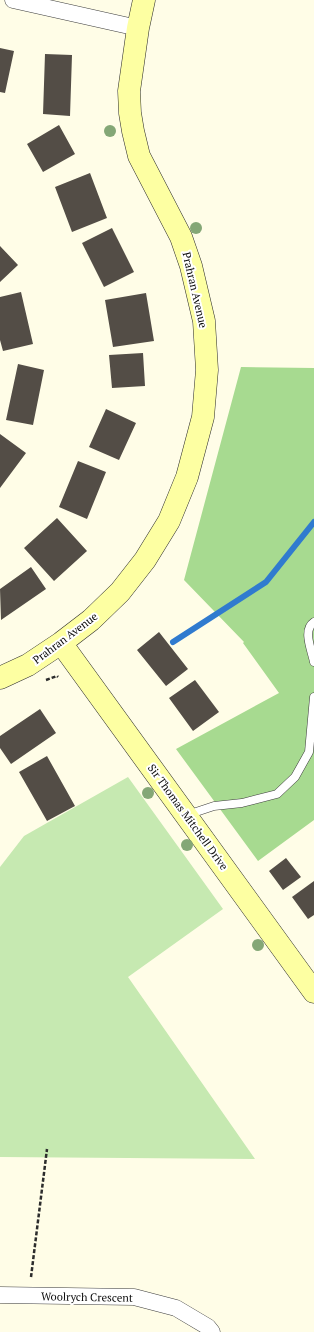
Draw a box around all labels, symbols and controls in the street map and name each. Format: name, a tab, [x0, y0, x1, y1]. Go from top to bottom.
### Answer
street label: Prahran Avenue	[179, 251, 211, 330]
street label: Prahran Avenue	[30, 609, 101, 667]
street label: Sir Thomas Mitchell Drive	[145, 761, 231, 873]
street label: Woolrych Crescent	[41, 1289, 133, 1305]

